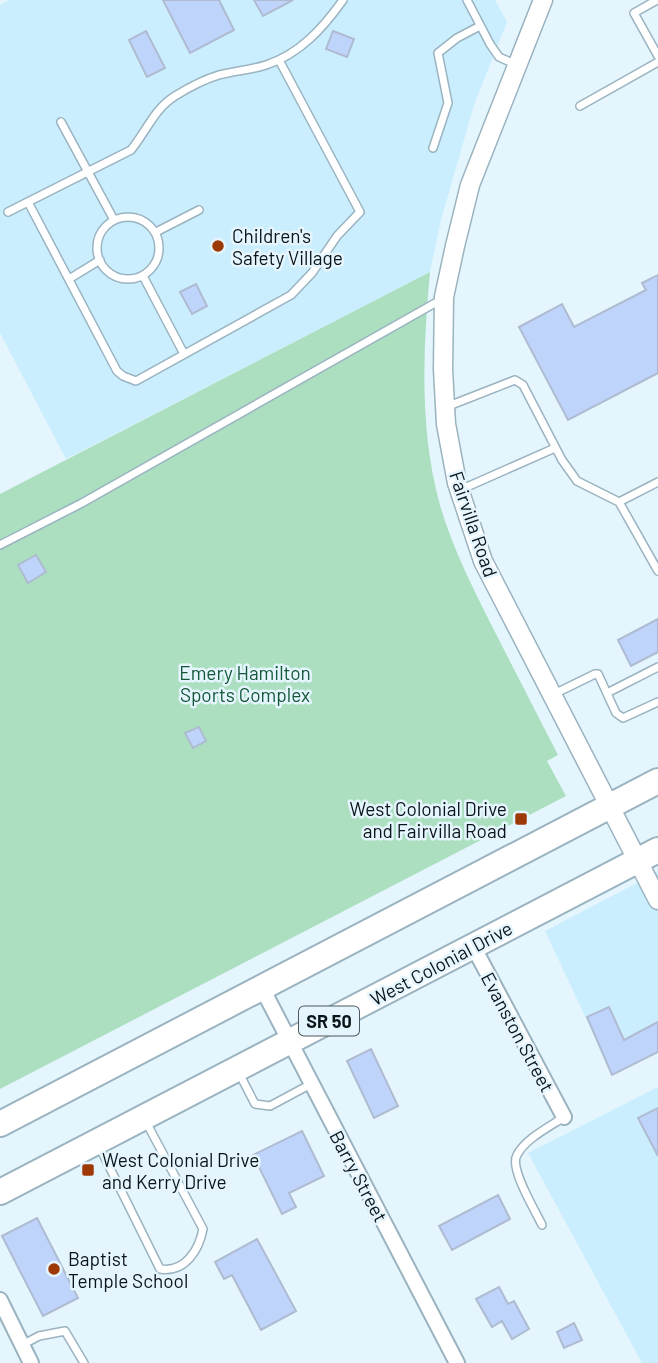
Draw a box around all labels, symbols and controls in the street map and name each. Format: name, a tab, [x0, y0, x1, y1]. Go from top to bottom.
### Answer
place label: Children's Safety Village	[232, 224, 343, 269]
marker: Children's Safety Village	[210, 238, 226, 254]
street label: Fairvilla Road	[445, 468, 503, 580]
park label: Emery Hamilton Sports Complex	[179, 661, 311, 706]
place label: West Colonial Drive and Fairvilla Road	[350, 797, 507, 842]
marker: West Colonial Drive and Fairvilla Road	[513, 811, 529, 827]
street label: West Colonial Drive	[366, 916, 516, 1010]
street label: Evanston Street	[477, 968, 559, 1096]
road number: SR 50	[299, 1006, 359, 1036]
street label: Barry Street	[325, 1126, 393, 1226]
place label: West Colonial Drive and Kerry Drive	[102, 1148, 259, 1193]
marker: West Colonial Drive and Kerry Drive	[80, 1162, 96, 1178]
place label: Baptist Temple School	[68, 1247, 188, 1292]
marker: Baptist Temple School	[46, 1261, 62, 1277]

